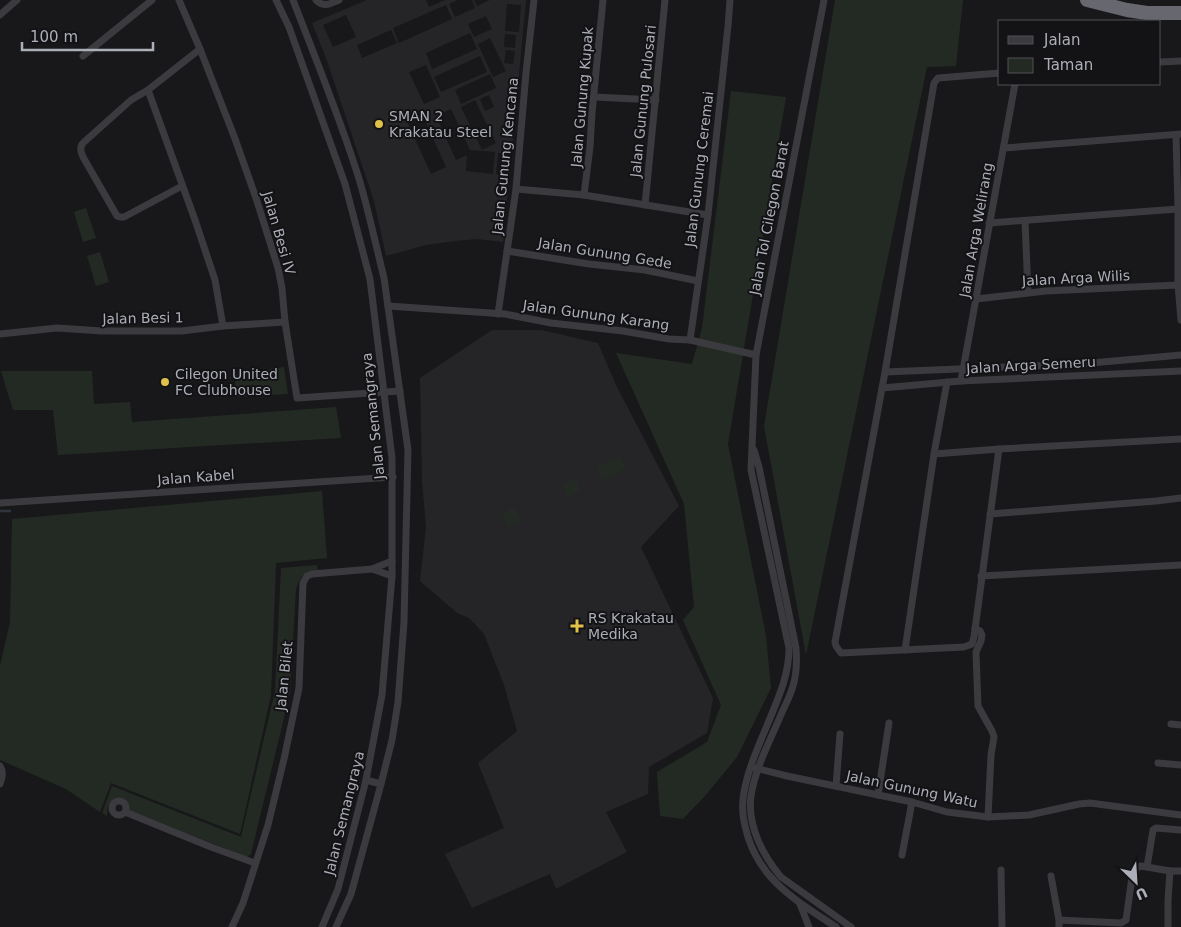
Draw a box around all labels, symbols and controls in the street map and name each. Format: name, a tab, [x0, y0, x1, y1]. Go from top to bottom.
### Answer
scale bar	[22, 20, 154, 52]
legend	[998, 20, 1161, 85]
street label: Jalan Gunung Pulosari	[627, 24, 659, 179]
street label: Jalan Gunung Kupak	[568, 25, 596, 169]
text: 100 m	[30, 28, 78, 46]
text: Jalan	[1043, 31, 1080, 49]
text: Taman	[1043, 56, 1093, 74]
street label: Jalan Gunung Kencana	[489, 77, 521, 236]
street label: Jalan Gunung Ceremai	[681, 90, 716, 249]
place label: SMAN 2 Krakatau Steel	[389, 108, 492, 140]
marker: SMAN 2 Krakatau Steel	[373, 118, 385, 130]
street label: Jalan Tol Cilegon Barat	[746, 139, 792, 297]
street label: Jalan Arga Welirang	[956, 161, 996, 300]
street label: Jalan Besi IV	[259, 188, 299, 277]
street label: Jalan Gunung Gede	[536, 234, 673, 271]
street label: Jalan Arga Wilis	[1021, 267, 1130, 289]
street label: Jalan Gunung Karang	[521, 297, 670, 333]
street label: Jalan Besi 1	[101, 309, 184, 327]
street label: Jalan Semangraya	[358, 352, 388, 481]
street label: Jalan Arga Semeru	[965, 354, 1096, 376]
place label: Cilegon United FC Clubhouse	[175, 366, 278, 398]
marker: Cilegon United FC Clubhouse	[159, 376, 171, 388]
street label: Jalan Kabel	[156, 466, 235, 488]
place label: RS Krakatau Medika	[588, 610, 674, 642]
marker: RS Krakatau Medika	[570, 619, 584, 633]
street label: Jalan Bilet	[272, 640, 296, 713]
street label: Jalan Semangraya	[321, 749, 367, 878]
street label: Jalan Gunung Watu	[844, 767, 979, 811]
north arrow	[1111, 857, 1161, 907]
text: U	[1133, 884, 1150, 903]

